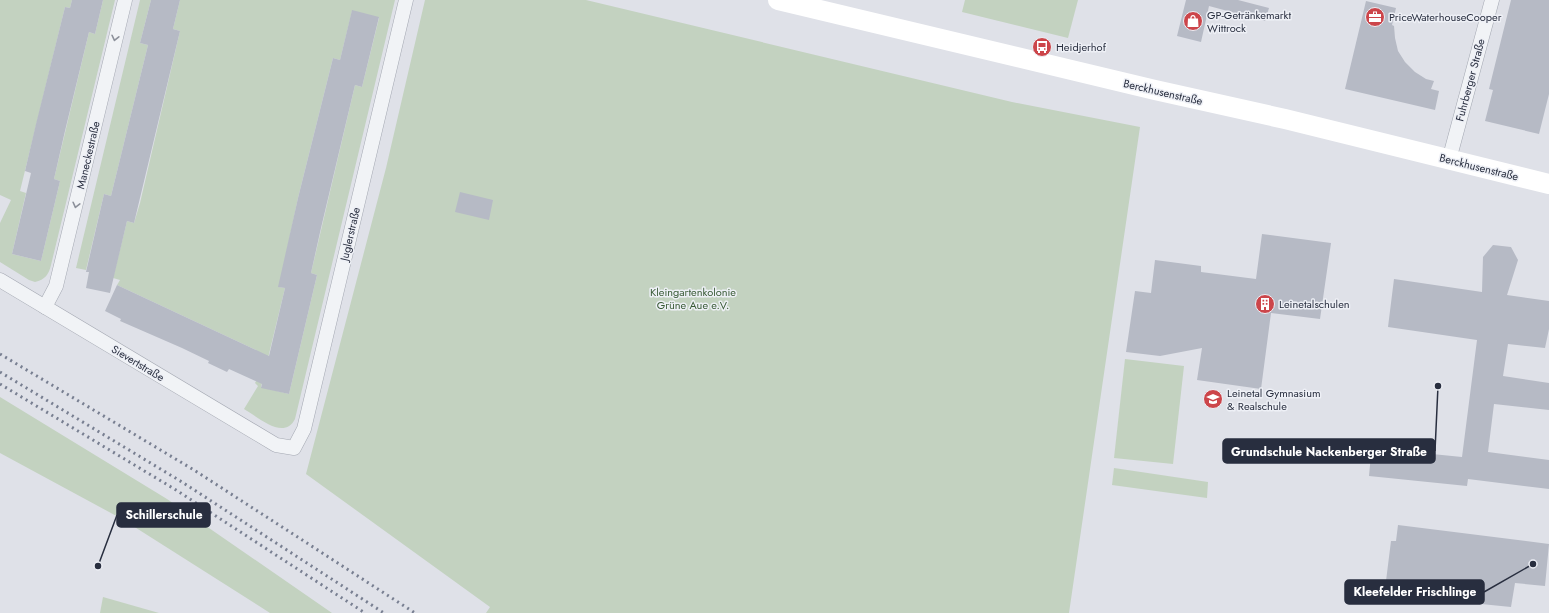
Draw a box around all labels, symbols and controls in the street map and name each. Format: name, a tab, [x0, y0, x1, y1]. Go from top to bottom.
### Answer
office icon: PriceWaterhouseCooper	[1364, 6, 1386, 28]
place label: GP-Getränkemarkt Wittrock	[1207, 7, 1291, 36]
place label: PriceWaterhouseCooper	[1389, 9, 1502, 25]
shop icon: GP-Getränkemarkt Wittrock	[1182, 10, 1204, 32]
one-way arrow	[112, 35, 120, 41]
bus stop icon: Heidjerhof	[1031, 36, 1053, 58]
street label: Fuhrberger Straße	[1451, 37, 1489, 123]
place label: Heidjerhof	[1056, 39, 1107, 55]
street label: Berckhusenstraße	[1122, 75, 1205, 109]
street label: Maneckestraße	[72, 119, 104, 191]
street label: Berckhusenstraße	[1438, 149, 1521, 185]
one-way arrow	[72, 202, 80, 208]
street label: Juglerstraße	[336, 205, 364, 264]
park label: Kleingartenkolonie Grüne Aue e.V.	[650, 284, 736, 313]
building icon: Leinetalschulen	[1254, 293, 1276, 315]
place label: Leinetalschulen	[1279, 296, 1350, 312]
street label: Sievertstraße	[109, 341, 168, 385]
place label: Leinetal Gymnasium & Realschule	[1227, 385, 1321, 414]
school or university icon: Leinetal Gymnasium & Realschule	[1202, 388, 1224, 410]
callout: Grundschule Nackenberger Straße	[1223, 439, 1435, 463]
text: Grundschule Nackenberger Straße	[1231, 443, 1427, 461]
callout: Schillerschule	[117, 503, 210, 527]
text: Schillerschule	[125, 506, 203, 524]
callout: Kleefelder Frischlinge	[1345, 580, 1484, 604]
text: Kleefelder Frischlinge	[1354, 583, 1477, 601]

